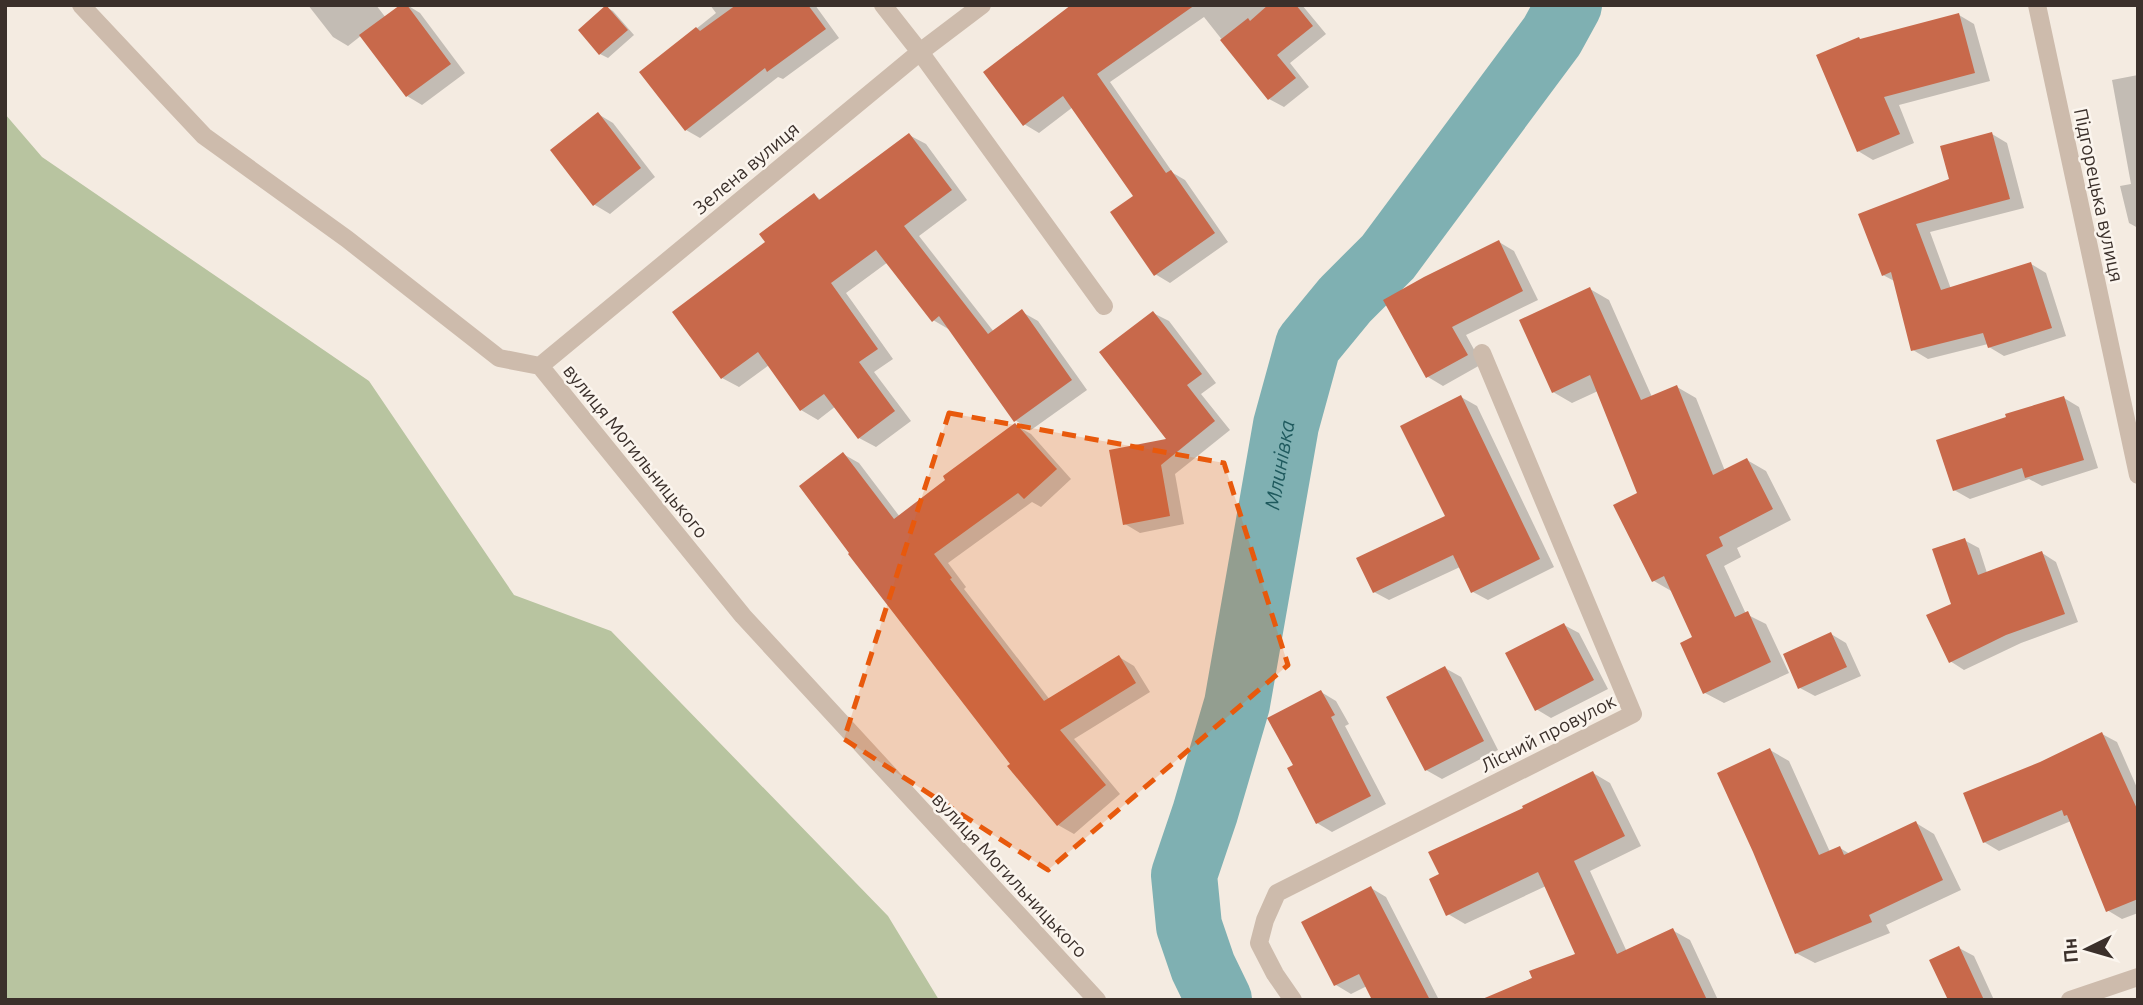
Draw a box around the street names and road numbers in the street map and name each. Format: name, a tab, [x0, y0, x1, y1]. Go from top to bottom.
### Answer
street label: Підгорецька вулиця	[2070, 106, 2128, 284]
street label: Зелена вулиця	[689, 117, 803, 219]
street label: вулиця Могильницького	[559, 360, 713, 542]
street label: Лісний провулок	[1477, 689, 1620, 777]
street label: вулиця Могильницького	[928, 788, 1092, 962]

